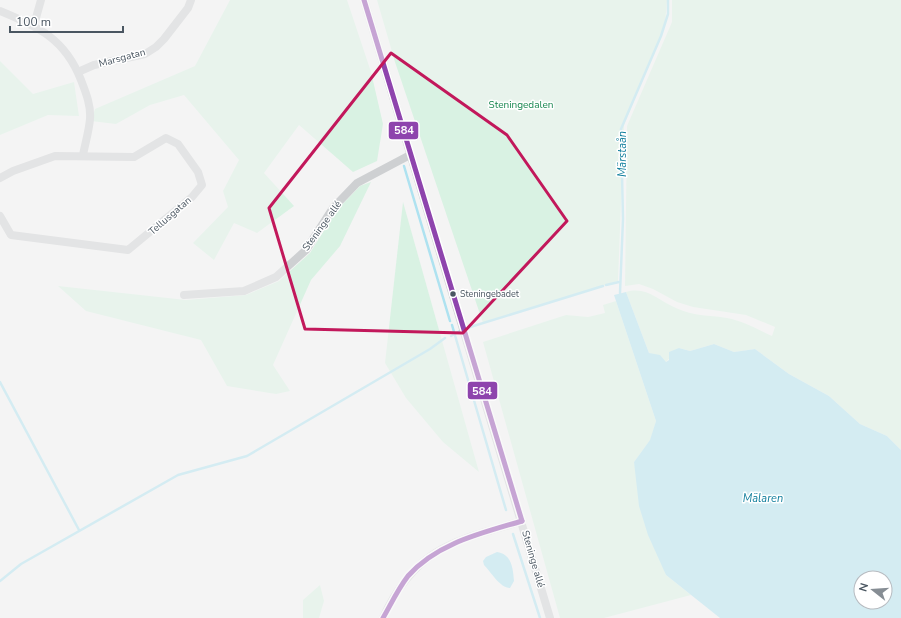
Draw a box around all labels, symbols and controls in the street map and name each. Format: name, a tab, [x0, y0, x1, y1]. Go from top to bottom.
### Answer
scale bar	[10, 8, 123, 34]
text: 100 m	[16, 14, 51, 30]
street label: Marsgatan	[97, 45, 147, 71]
park label: Steningedalen	[489, 98, 553, 112]
line badge: 584	[388, 121, 419, 140]
text: 584	[394, 123, 414, 138]
water label: Märstaån	[615, 131, 630, 177]
street label: Tellusgatan	[146, 193, 194, 239]
street label: Steninge allé	[299, 198, 345, 254]
place label: Steningebadet	[460, 288, 520, 300]
marker: Steningebadet	[448, 289, 458, 299]
line badge: 584	[467, 381, 498, 400]
text: 584	[472, 384, 492, 399]
water label: Mälaren	[743, 491, 783, 506]
street label: Steninge allé	[518, 529, 548, 589]
north arrow	[853, 570, 893, 610]
text: N	[856, 581, 872, 593]

